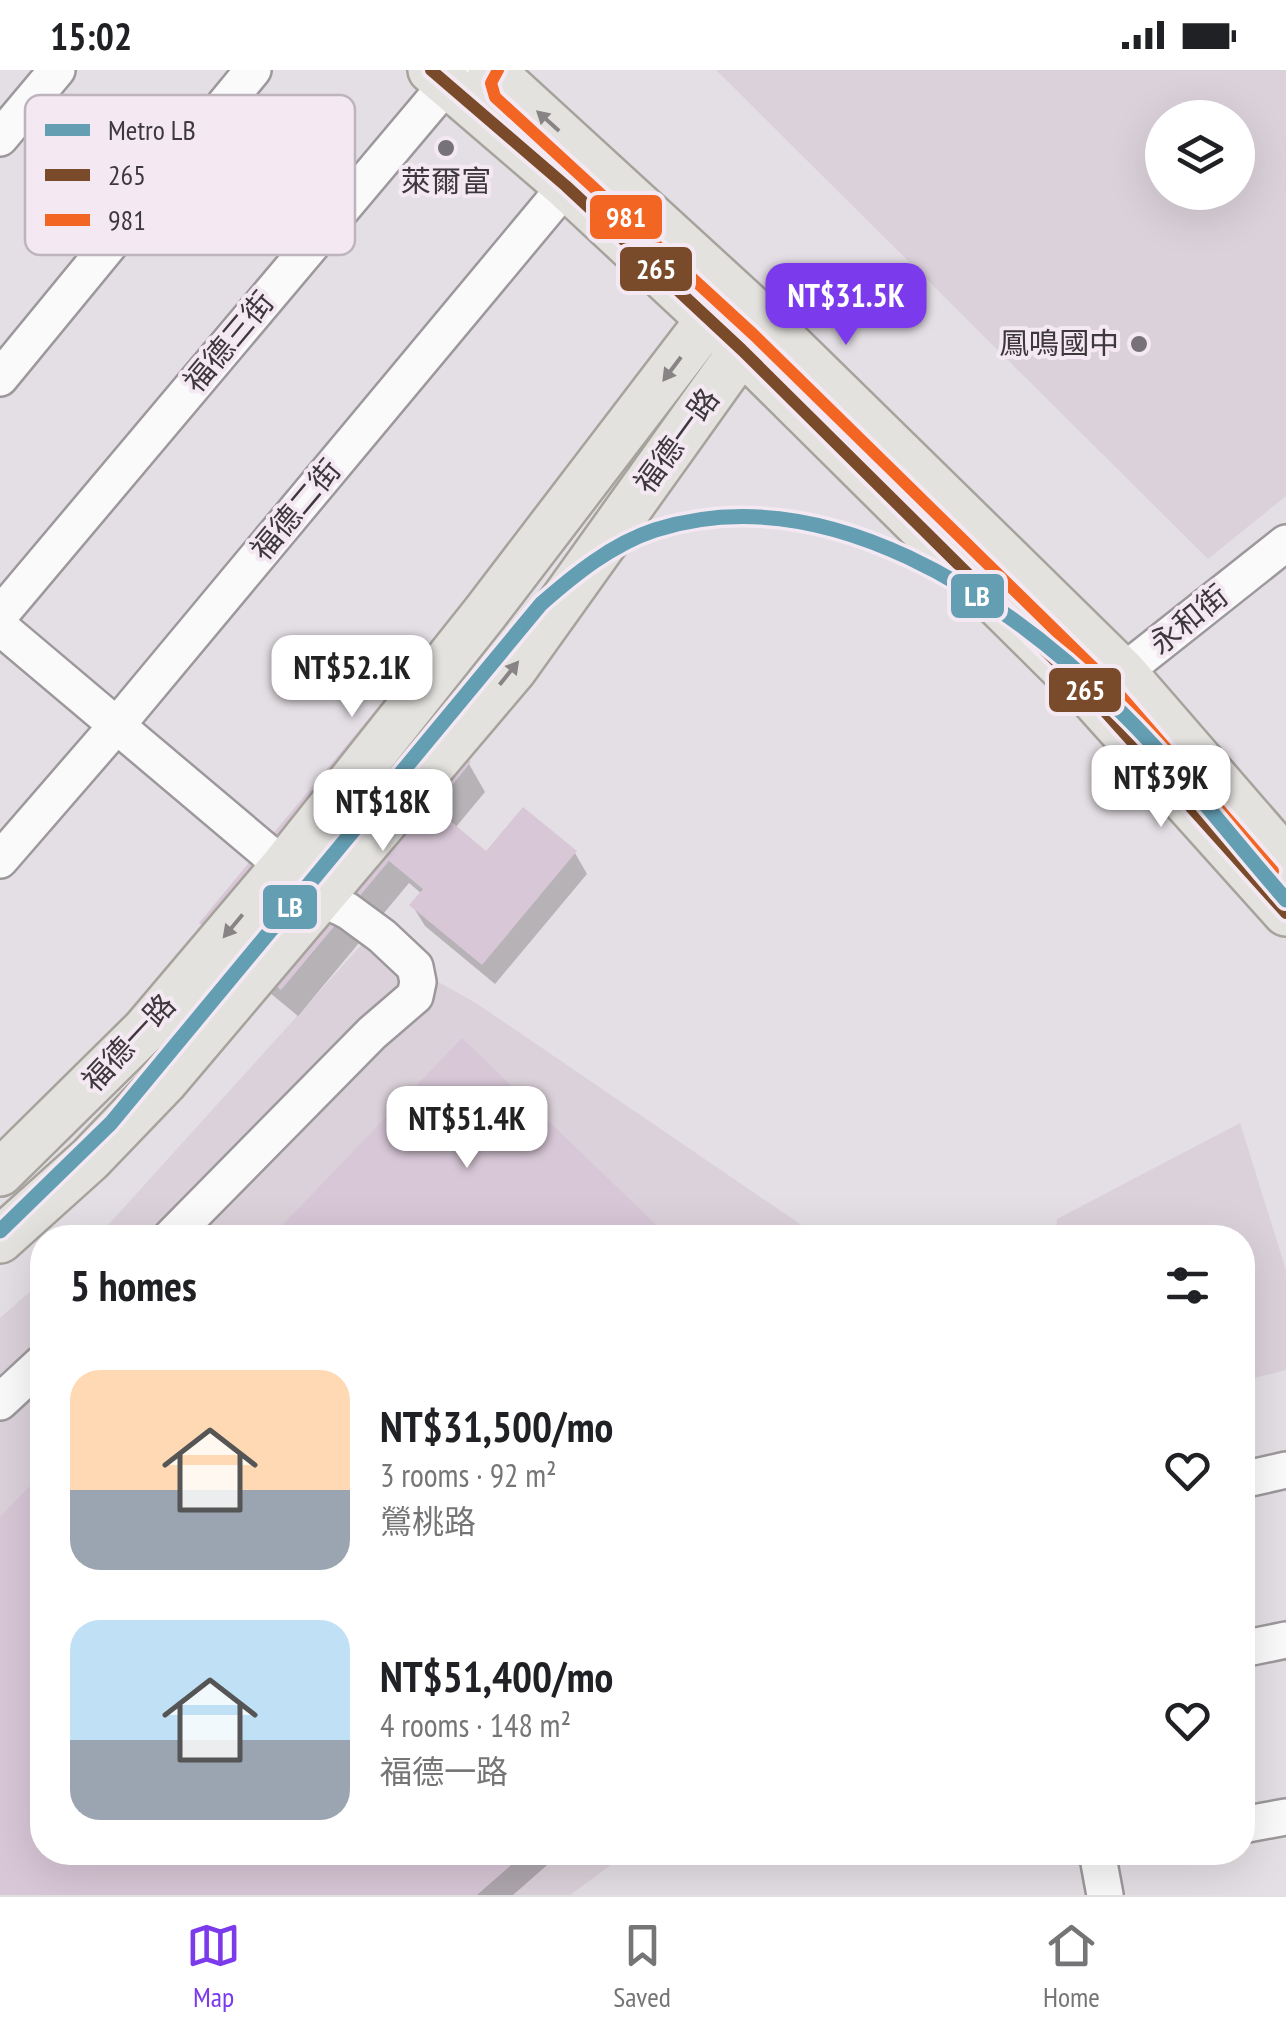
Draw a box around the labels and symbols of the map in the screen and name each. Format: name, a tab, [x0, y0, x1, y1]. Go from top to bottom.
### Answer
legend	[25, 95, 355, 255]
text: Metro LB	[108, 111, 196, 148]
one-way arrow	[536, 111, 561, 133]
marker: 萊爾富	[435, 137, 457, 159]
text: 265	[108, 156, 146, 193]
place label: 萊爾富	[401, 161, 491, 200]
line badge: 981	[588, 193, 664, 241]
text: 981	[606, 198, 646, 235]
text: 981	[108, 201, 146, 238]
line badge: 265	[618, 245, 694, 293]
text: 265	[636, 250, 676, 287]
pin: NT$31.5K	[743, 263, 949, 348]
street label: 福德三街	[174, 283, 281, 400]
place label: 鳳鳴國中	[999, 323, 1119, 362]
marker: 鳳鳴國中	[1128, 333, 1150, 355]
one-way arrow	[662, 356, 682, 382]
street label: 福德一路	[625, 380, 727, 500]
street label: 福德二街	[241, 451, 348, 568]
line badge: LB	[949, 572, 1006, 620]
street label: 永和街	[1141, 575, 1235, 662]
text: LB	[964, 577, 990, 614]
pin: NT$52.1K	[249, 635, 455, 720]
one-way arrow	[498, 661, 519, 686]
line badge: 265	[1047, 666, 1123, 714]
text: 265	[1065, 671, 1105, 708]
pin: NT$39K	[1080, 745, 1242, 830]
pin: NT$18K	[302, 769, 464, 854]
line badge: LB	[261, 883, 319, 931]
text: LB	[277, 888, 303, 925]
one-way arrow	[222, 914, 244, 939]
street label: 福德一路	[73, 985, 183, 1099]
pin: NT$51.4K	[364, 1086, 570, 1171]

